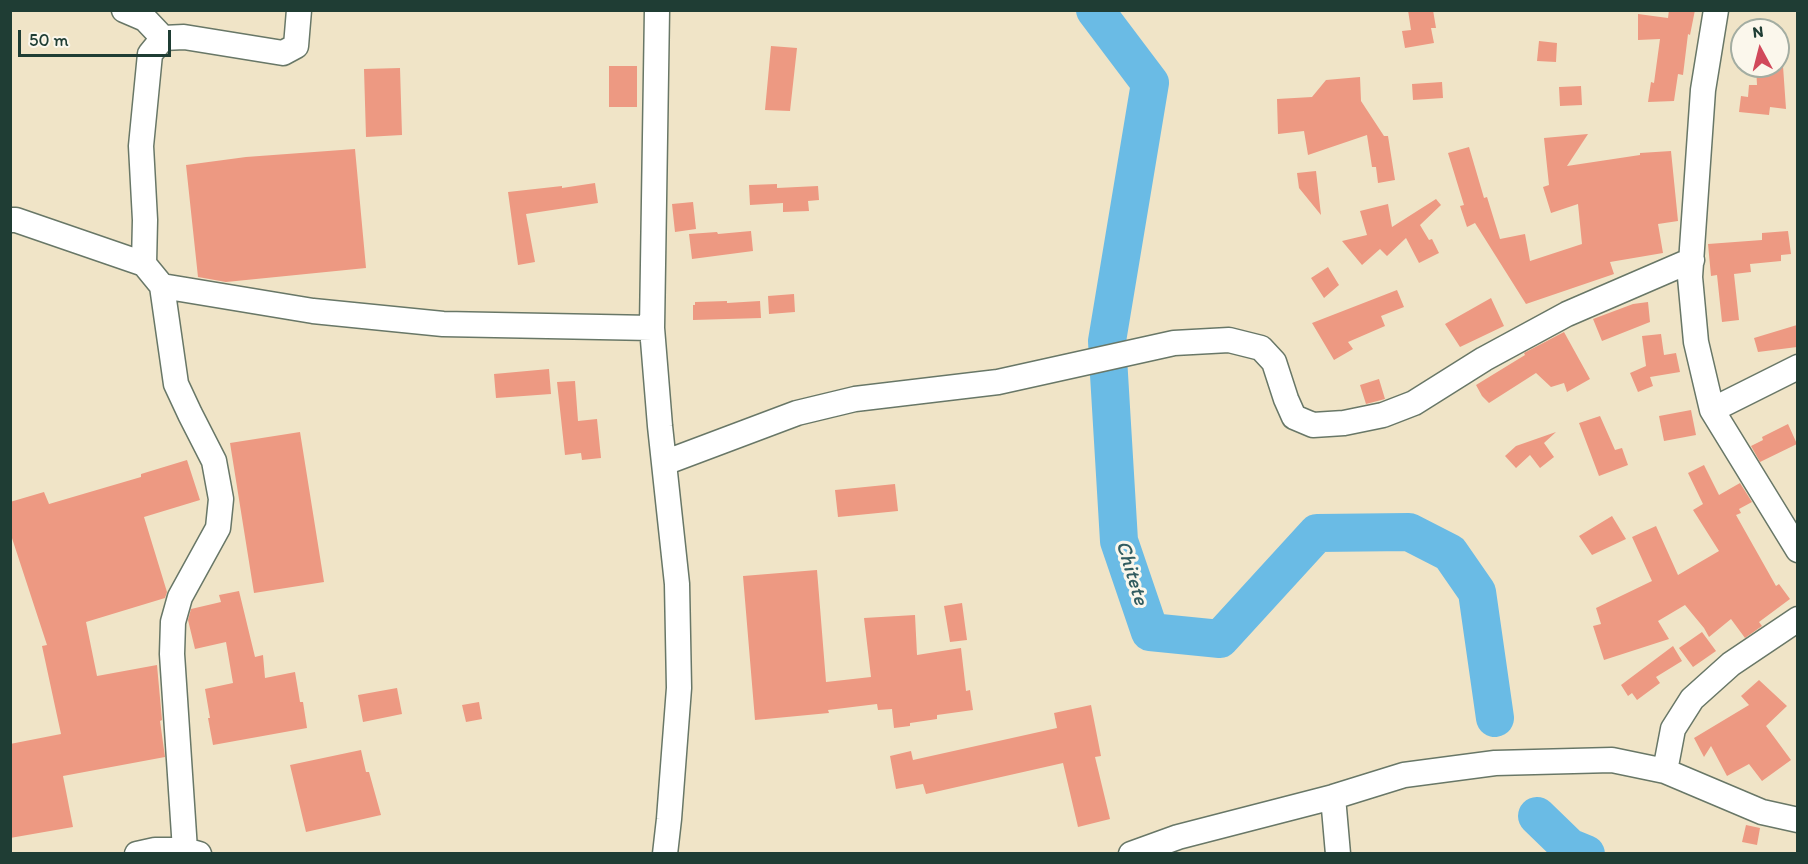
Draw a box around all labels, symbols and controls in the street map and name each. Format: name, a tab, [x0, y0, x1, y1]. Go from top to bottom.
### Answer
scale bar	[21, 18, 174, 56]
north arrow	[1730, 18, 1790, 78]
text: N	[1751, 22, 1765, 42]
text: 50 m	[29, 29, 69, 51]
water label: Chitete	[1109, 538, 1153, 608]

